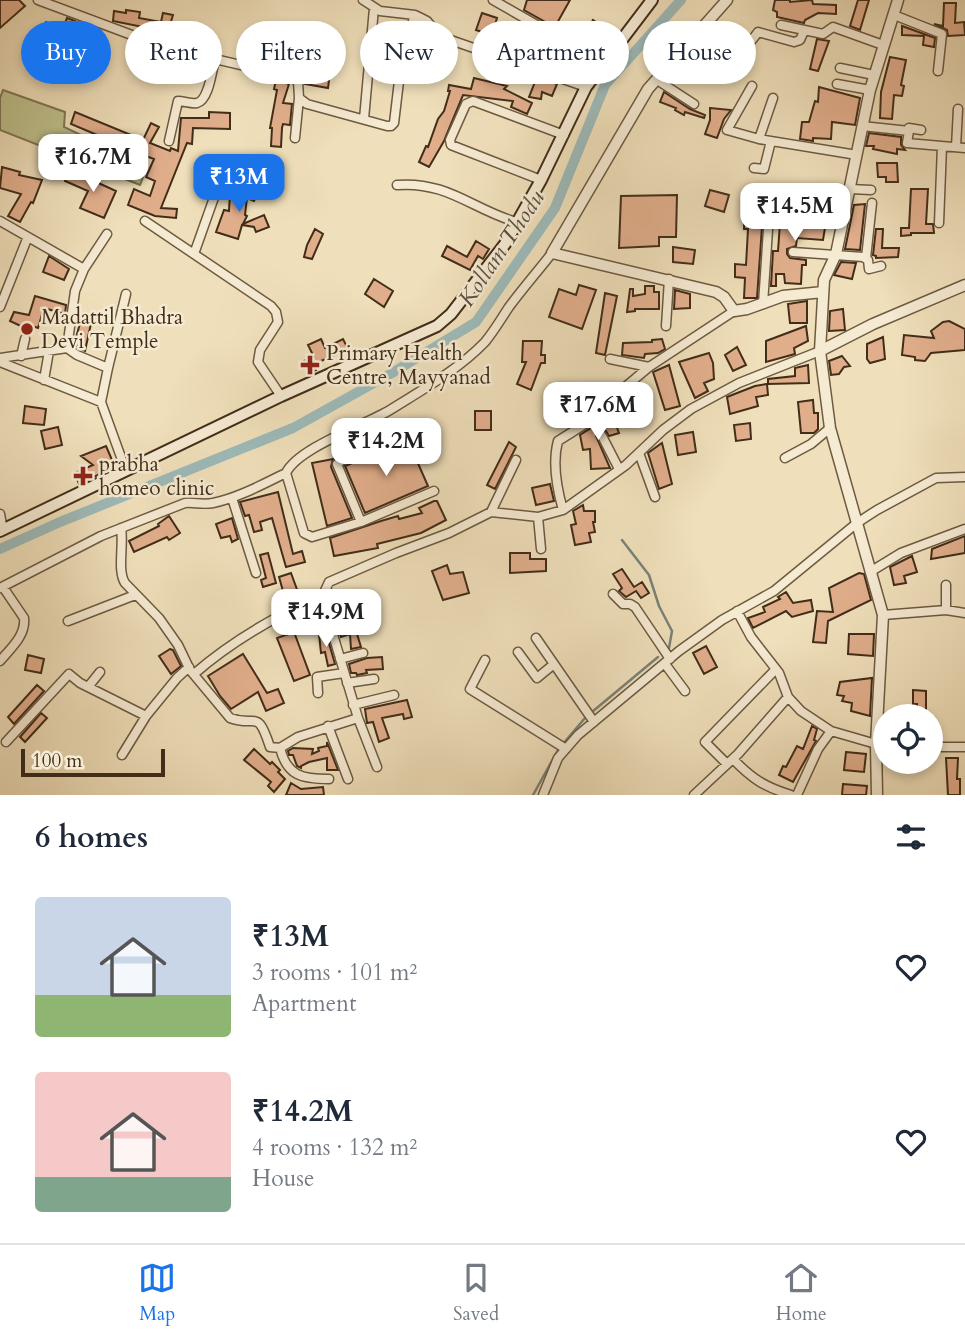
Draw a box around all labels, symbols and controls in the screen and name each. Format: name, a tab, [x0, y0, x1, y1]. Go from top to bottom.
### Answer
chip: Buy	[21, 21, 111, 84]
chip: Rent	[125, 21, 222, 84]
chip: Filters	[236, 21, 346, 84]
chip: New	[360, 21, 458, 84]
chip: Apartment	[472, 21, 629, 84]
chip: House	[643, 21, 756, 84]
pin: ₹16.7M	[36, 134, 150, 194]
text: ₹16.7M	[54, 141, 132, 172]
pin: ₹13M	[198, 154, 280, 214]
text: ₹13M	[209, 161, 269, 192]
water label: Kollam Thodu	[451, 184, 552, 313]
pin: ₹14.5M	[738, 184, 852, 243]
text: ₹14.5M	[756, 190, 834, 221]
place label: Madattil Bhadra Devi Temple	[41, 303, 183, 356]
marker: Madattil Bhadra Devi Temple	[19, 321, 35, 337]
place label: Primary Health Centre, Mayyanad	[326, 339, 491, 392]
marker: Primary Health Centre, Mayyanad	[300, 355, 320, 375]
pin: ₹17.6M	[541, 382, 655, 442]
text: ₹17.6M	[559, 389, 637, 420]
pin: ₹14.2M	[329, 419, 443, 478]
text: ₹14.2M	[347, 425, 425, 456]
place label: prabha homeo clinic	[99, 450, 214, 503]
marker: prabha homeo clinic	[73, 466, 93, 486]
pin: ₹14.9M	[269, 590, 383, 649]
text: ₹14.9M	[287, 596, 365, 627]
map controls	[873, 704, 943, 774]
button: locate	[873, 704, 943, 774]
scale bar	[21, 746, 164, 778]
text: 100 m	[32, 748, 82, 774]
text: 6 homes	[35, 817, 148, 858]
icon: filters	[892, 818, 930, 856]
text: ₹13M	[252, 916, 329, 957]
icon: home	[91, 925, 175, 1009]
icon: heart	[892, 948, 930, 986]
text: 3 rooms · 101 m²	[252, 957, 417, 988]
text: Apartment	[252, 988, 356, 1019]
text: ₹14.2M	[252, 1091, 353, 1132]
icon: home	[91, 1100, 175, 1184]
icon: heart	[892, 1123, 930, 1161]
text: 4 rooms · 132 m²	[252, 1132, 417, 1163]
text: House	[252, 1163, 314, 1194]
tab: Map	[138, 1259, 176, 1327]
tab: Saved	[453, 1259, 499, 1327]
tab: Home	[776, 1259, 827, 1327]

